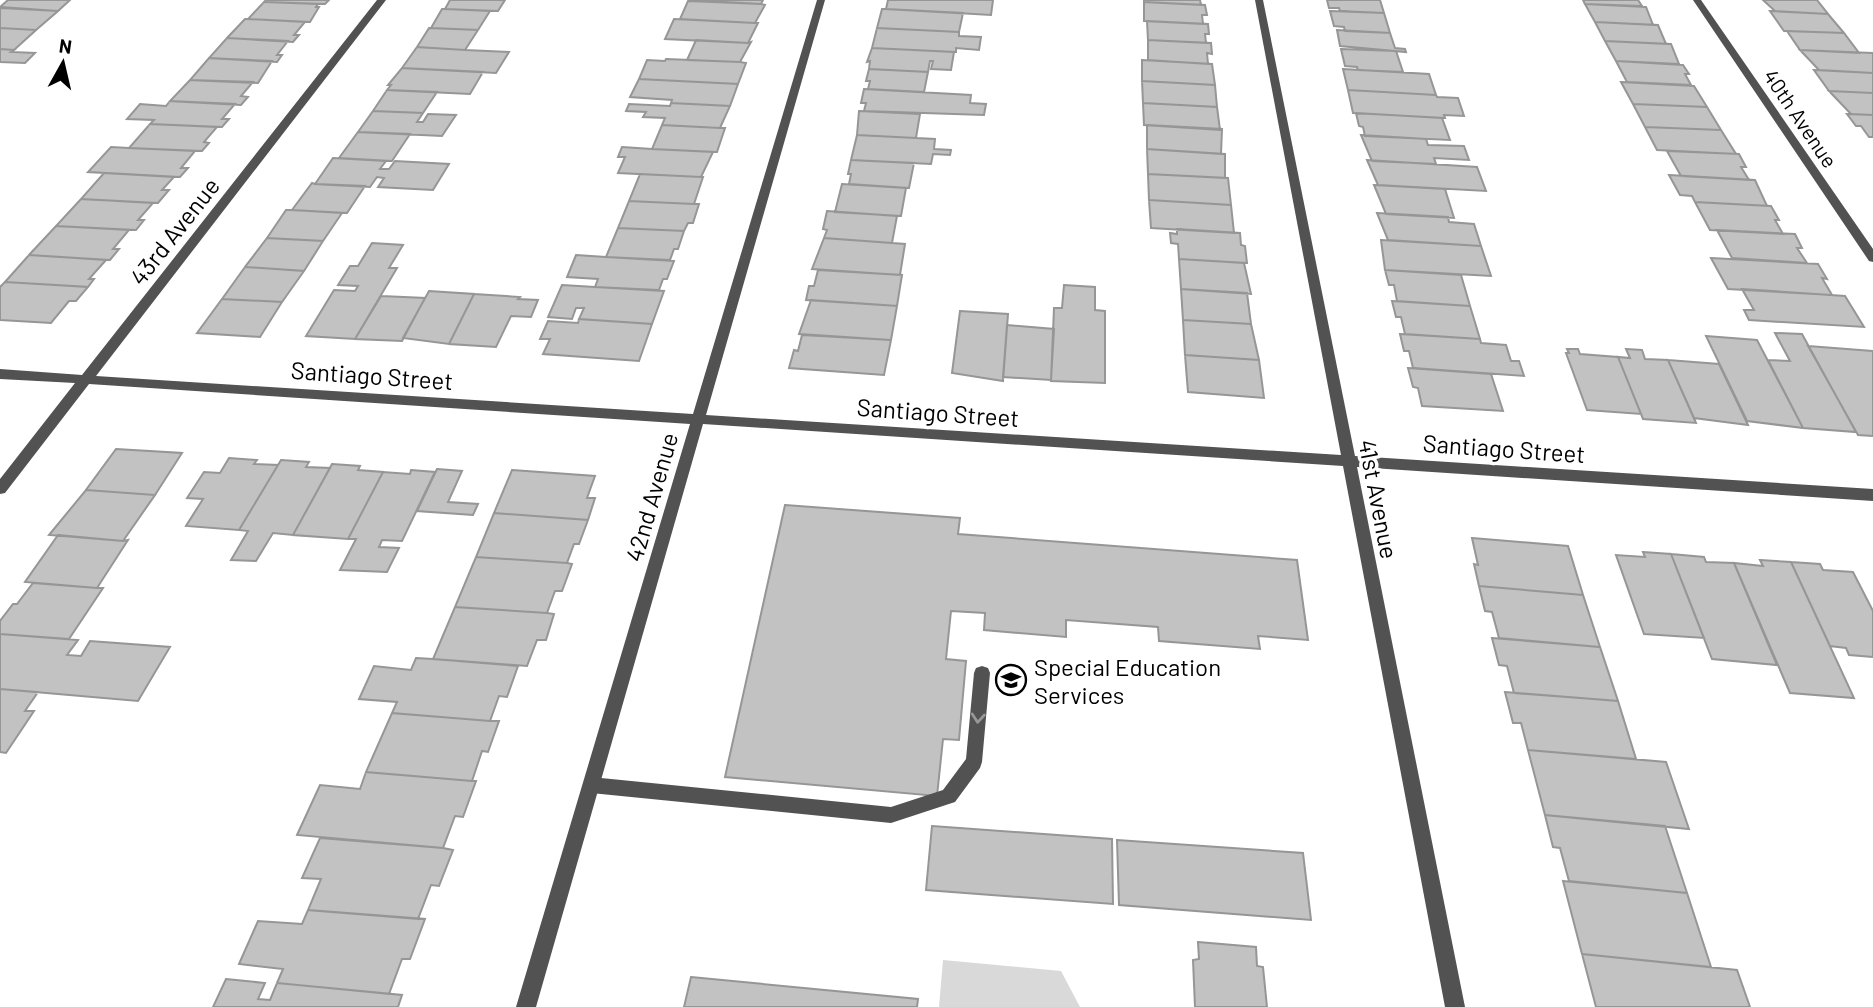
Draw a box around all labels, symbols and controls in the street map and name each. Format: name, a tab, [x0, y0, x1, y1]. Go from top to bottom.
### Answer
north arrow	[28, 28, 98, 98]
text: N	[58, 33, 73, 58]
street label: 40th Avenue	[1759, 64, 1843, 172]
street label: 43rd Avenue	[123, 171, 225, 291]
street label: Santiago Street	[290, 355, 454, 395]
street label: Santiago Street	[856, 392, 1020, 432]
street label: Santiago Street	[1422, 428, 1586, 468]
street label: 42nd Avenue	[619, 429, 683, 565]
street label: 41st Avenue	[1353, 437, 1405, 561]
place label: Special Education Services	[1034, 652, 1221, 709]
school or university icon: Special Education Services	[994, 663, 1028, 697]
one-way arrow	[971, 712, 986, 723]

